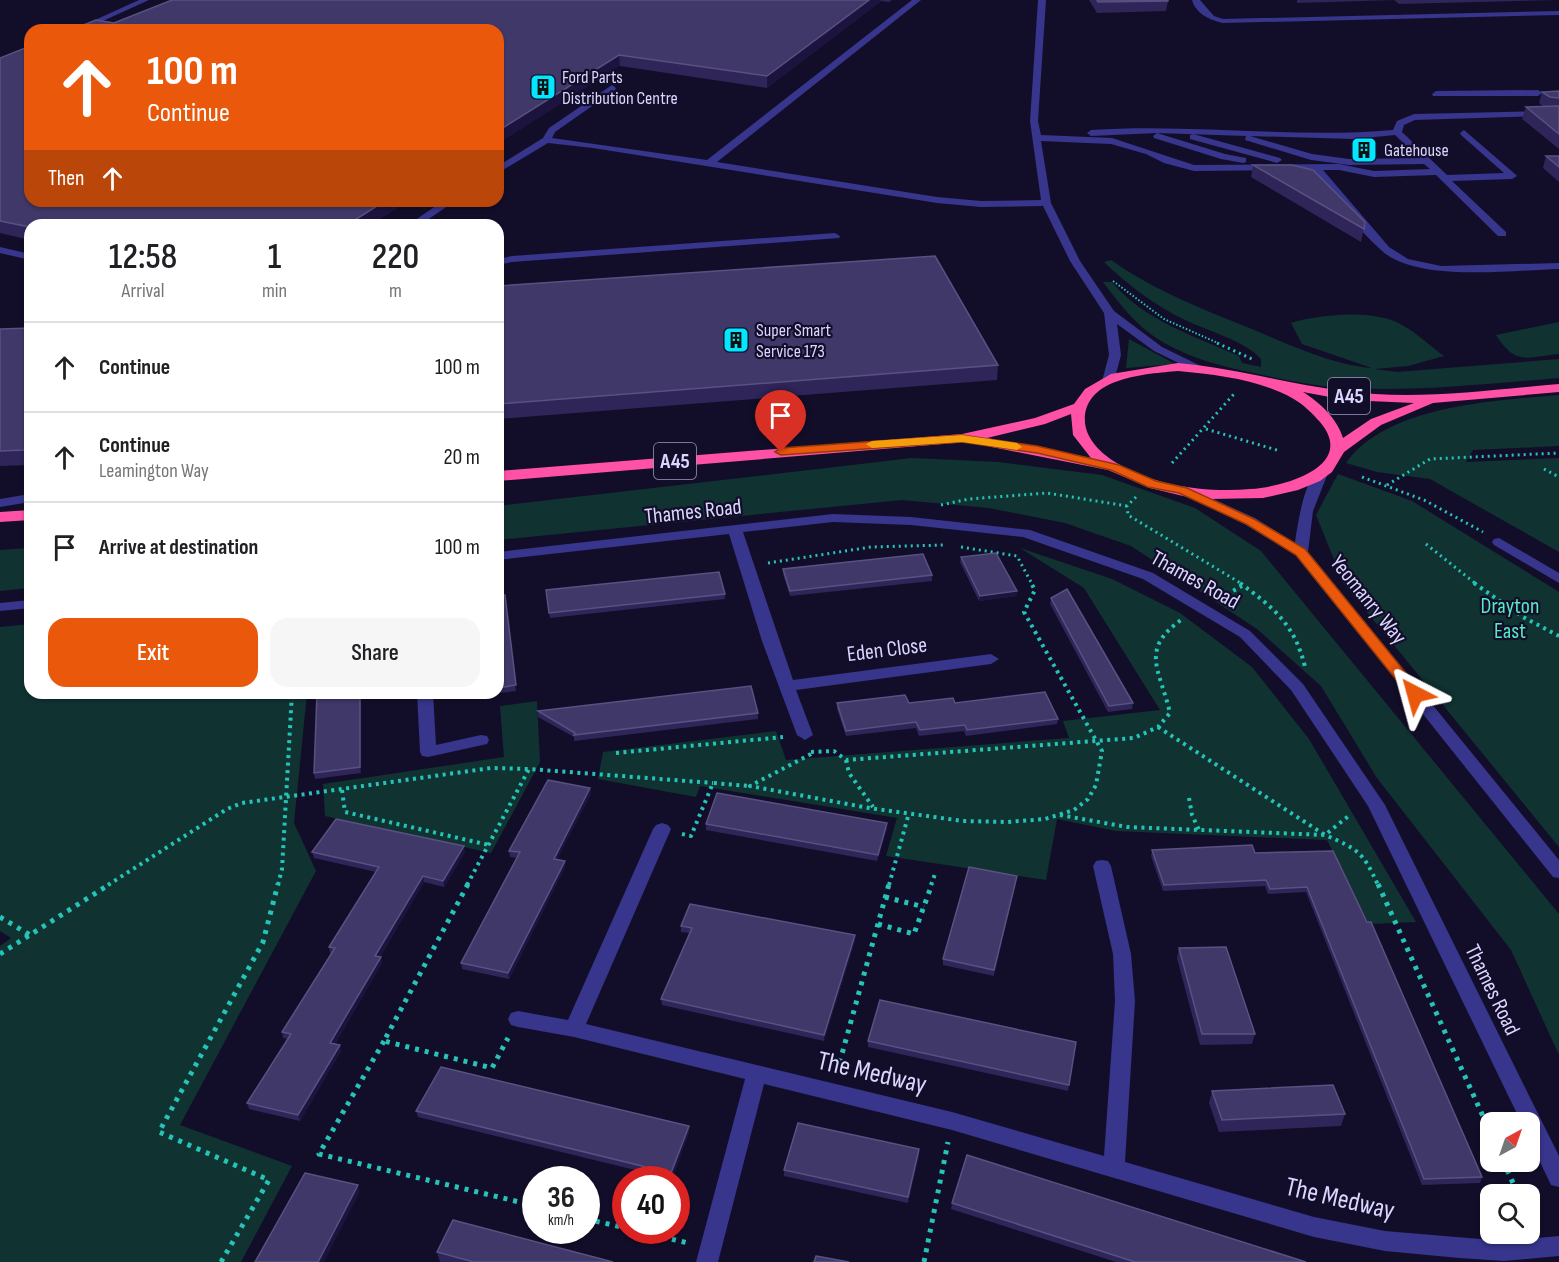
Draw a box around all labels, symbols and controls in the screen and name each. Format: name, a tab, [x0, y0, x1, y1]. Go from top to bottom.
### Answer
text: 100 m	[147, 46, 238, 97]
icon: ahead	[48, 48, 126, 126]
place label: Ford Parts Distribution Centre	[562, 67, 678, 109]
building icon: Ford Parts Distribution Centre	[528, 72, 558, 102]
text: Continue	[147, 97, 230, 129]
building icon: Gatehouse	[1349, 135, 1379, 165]
place label: Gatehouse	[1384, 140, 1449, 161]
icon: ahead	[96, 162, 129, 195]
text: Then	[48, 165, 84, 192]
text: 12:58	[109, 236, 177, 279]
text: 1	[268, 236, 281, 279]
text: 220	[372, 236, 419, 279]
text: Arrival	[121, 279, 164, 303]
text: min	[262, 279, 287, 303]
text: m	[389, 279, 402, 303]
place label: Super Smart Service 173	[756, 320, 832, 362]
building icon: Super Smart Service 173	[721, 325, 751, 355]
icon: ahead	[48, 351, 81, 384]
text: Continue	[99, 354, 170, 381]
text: 100 m	[435, 354, 480, 381]
road number: A45	[1328, 378, 1370, 414]
pin	[755, 390, 806, 452]
icon: arrive	[764, 399, 797, 432]
text: Continue	[99, 432, 170, 459]
icon: ahead	[48, 441, 81, 474]
road number: A45	[654, 443, 696, 479]
text: 20 m	[444, 444, 480, 471]
text: Leamington Way	[99, 459, 209, 483]
street label: Thames Road	[643, 493, 743, 531]
icon: arrive	[48, 531, 81, 564]
text: Arrive at destination	[99, 534, 258, 561]
text: 100 m	[435, 534, 480, 561]
street label: Thames Road	[1146, 545, 1244, 615]
street label: Yeomanry Way	[1324, 550, 1412, 650]
park label: Drayton East	[1481, 593, 1539, 645]
button: Exit	[48, 618, 258, 687]
button: Share	[270, 618, 480, 687]
street label: Eden Close	[845, 632, 929, 668]
position arrow	[1383, 662, 1447, 726]
street label: Thames Road	[1458, 940, 1526, 1040]
street label: The Medway	[814, 1045, 930, 1101]
north arrow	[1480, 1112, 1540, 1172]
map controls	[1480, 1112, 1540, 1244]
speed limit sign: 40	[612, 1166, 690, 1244]
street label: The Medway	[1282, 1171, 1398, 1227]
text: 36	[547, 1180, 575, 1216]
button: search	[1480, 1184, 1540, 1244]
text: km/h	[548, 1211, 574, 1230]

